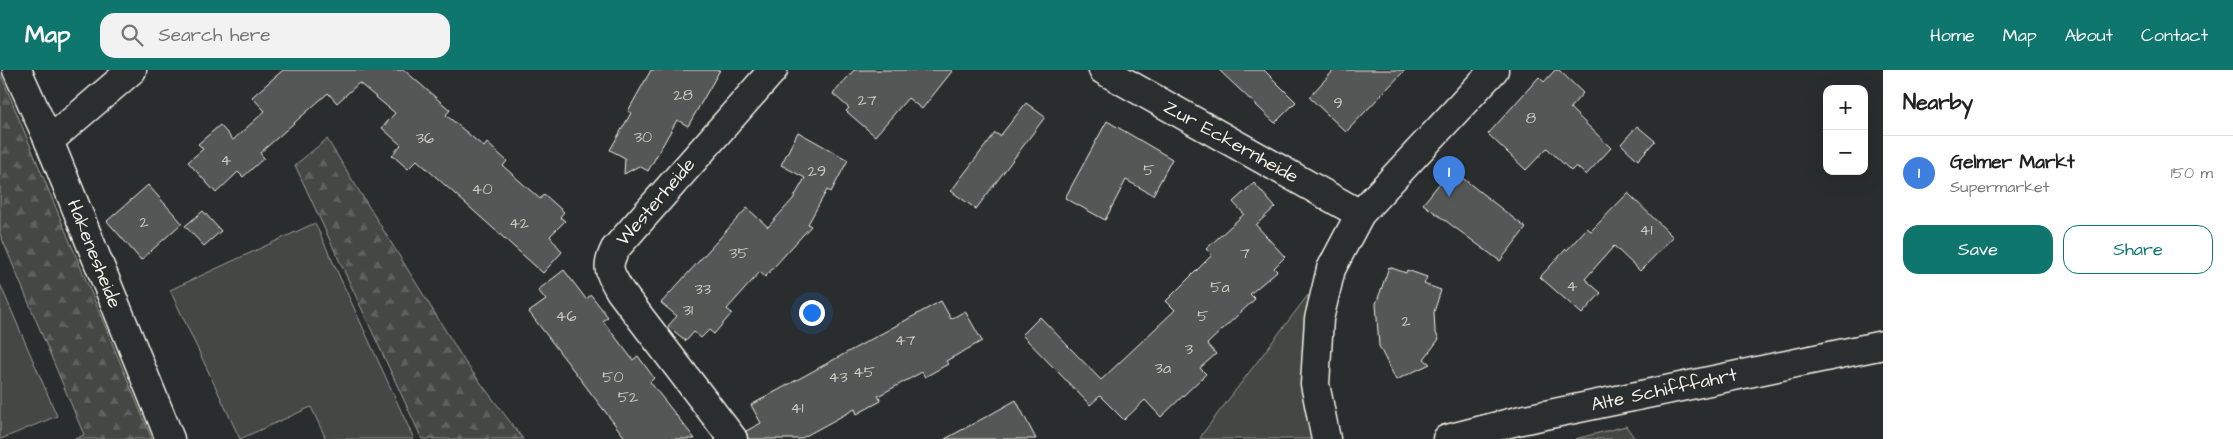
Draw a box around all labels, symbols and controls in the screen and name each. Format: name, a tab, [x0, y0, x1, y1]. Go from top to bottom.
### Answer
search box	[100, 13, 450, 58]
text: Map	[25, 18, 70, 52]
icon: search	[118, 21, 146, 49]
text: Search here	[158, 22, 271, 49]
text: Home	[1930, 23, 1975, 48]
text: Map	[2003, 23, 2037, 48]
text: About	[2065, 23, 2113, 48]
text: Contact	[2141, 23, 2208, 48]
house number: 28	[673, 84, 693, 106]
map controls	[1823, 85, 1868, 175]
button: +	[1823, 85, 1868, 130]
text: Nearby	[1903, 88, 1973, 117]
house number: 27	[858, 89, 877, 111]
house number: 9	[1333, 92, 1343, 114]
street label: Zur Eckernheide	[1159, 94, 1303, 190]
house number: 8	[1526, 107, 1536, 129]
house number: 30	[634, 126, 652, 148]
house number: 36	[416, 127, 434, 149]
button: −	[1823, 130, 1868, 175]
house number: 4	[221, 149, 232, 171]
text: Gelmer Markt	[1950, 149, 2075, 176]
street label: Westerheide	[610, 152, 702, 252]
pin: 1	[1433, 156, 1465, 197]
house number: 5	[1143, 159, 1155, 181]
house number: 29	[808, 160, 826, 182]
text: 1	[1918, 162, 1920, 184]
text: 150 m	[2171, 162, 2213, 184]
text: Supermarket	[1950, 176, 2049, 198]
house number: 40	[472, 178, 492, 200]
street label: Hakenesheide	[60, 196, 128, 312]
house number: 2	[139, 211, 149, 233]
house number: 42	[509, 212, 529, 234]
house number: 41	[1640, 219, 1652, 241]
button: Save	[1903, 225, 2053, 274]
button: Share	[2063, 225, 2213, 274]
house number: 35	[729, 242, 749, 264]
house number: 7	[1240, 242, 1250, 264]
house number: 4	[1567, 275, 1578, 297]
house number: 5a	[1210, 276, 1230, 298]
house number: 33	[695, 278, 711, 300]
house number: 31	[683, 299, 693, 321]
your location	[799, 300, 825, 326]
house number: 46	[556, 305, 576, 327]
house number: 5	[1197, 305, 1209, 327]
house number: 2	[1401, 310, 1411, 332]
house number: 47	[895, 329, 916, 351]
house number: 3	[1185, 338, 1193, 360]
house number: 3a	[1155, 357, 1171, 379]
house number: 45	[853, 361, 876, 383]
street label: Alte Schifffahrt	[1589, 361, 1740, 419]
house number: 50	[602, 366, 624, 388]
house number: 43	[828, 366, 848, 388]
house number: 52	[618, 386, 638, 408]
house number: 41	[791, 397, 803, 419]

